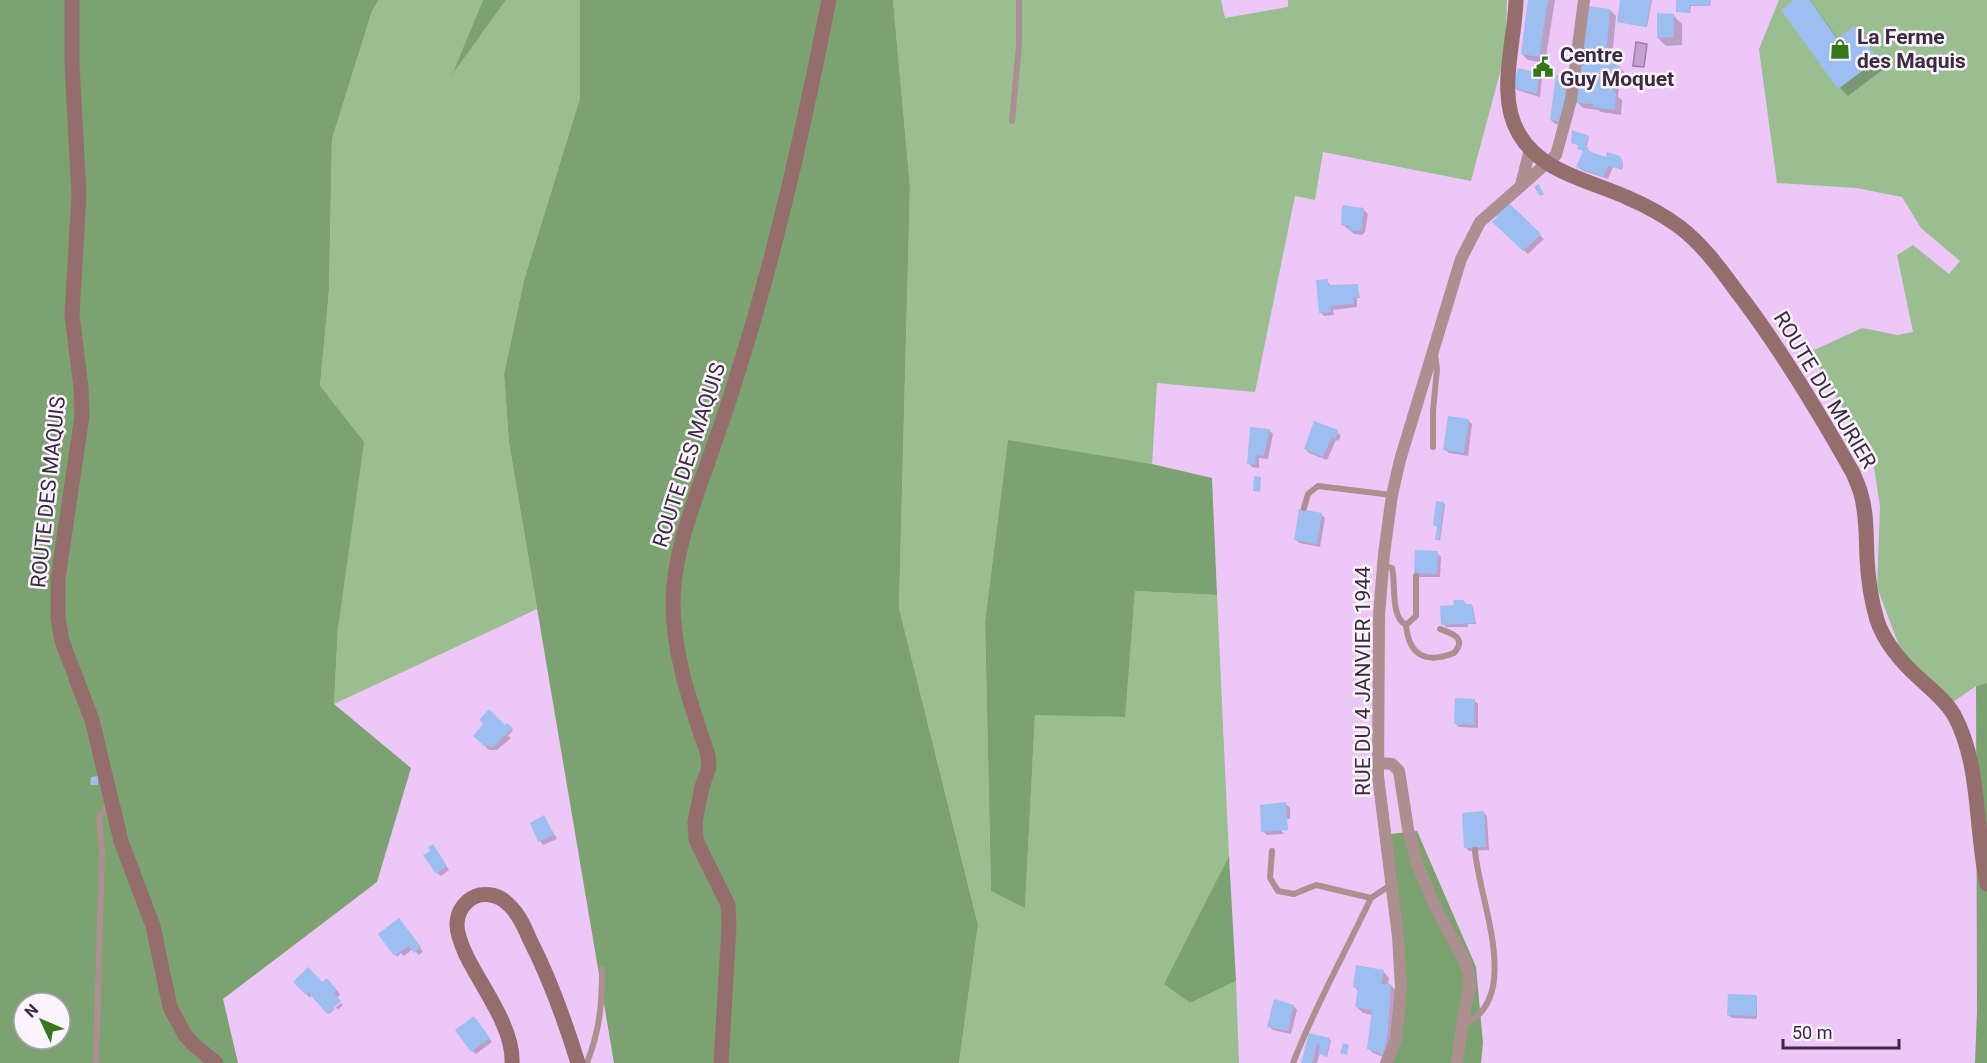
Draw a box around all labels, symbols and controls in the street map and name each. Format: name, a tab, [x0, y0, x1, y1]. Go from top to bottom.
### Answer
place label: La Ferme des Maquis	[1857, 25, 1966, 73]
shop icon: La Ferme des Maquis	[1828, 37, 1852, 61]
place label: Centre Guy Moquet	[1560, 43, 1674, 91]
public building icon: Centre Guy Moquet	[1531, 55, 1555, 79]
street label: ROUTE DU MURIER	[1769, 307, 1881, 473]
street label: ROUTE DES MAQUIS	[648, 360, 730, 550]
street label: ROUTE DES MAQUIS	[26, 395, 70, 589]
street label: RUE DU 4 JANVIER 1944	[1351, 566, 1375, 796]
north arrow	[12, 991, 72, 1051]
text: N	[21, 1000, 42, 1022]
scale bar	[1783, 1012, 1898, 1050]
text: 50 m	[1792, 1022, 1832, 1043]

